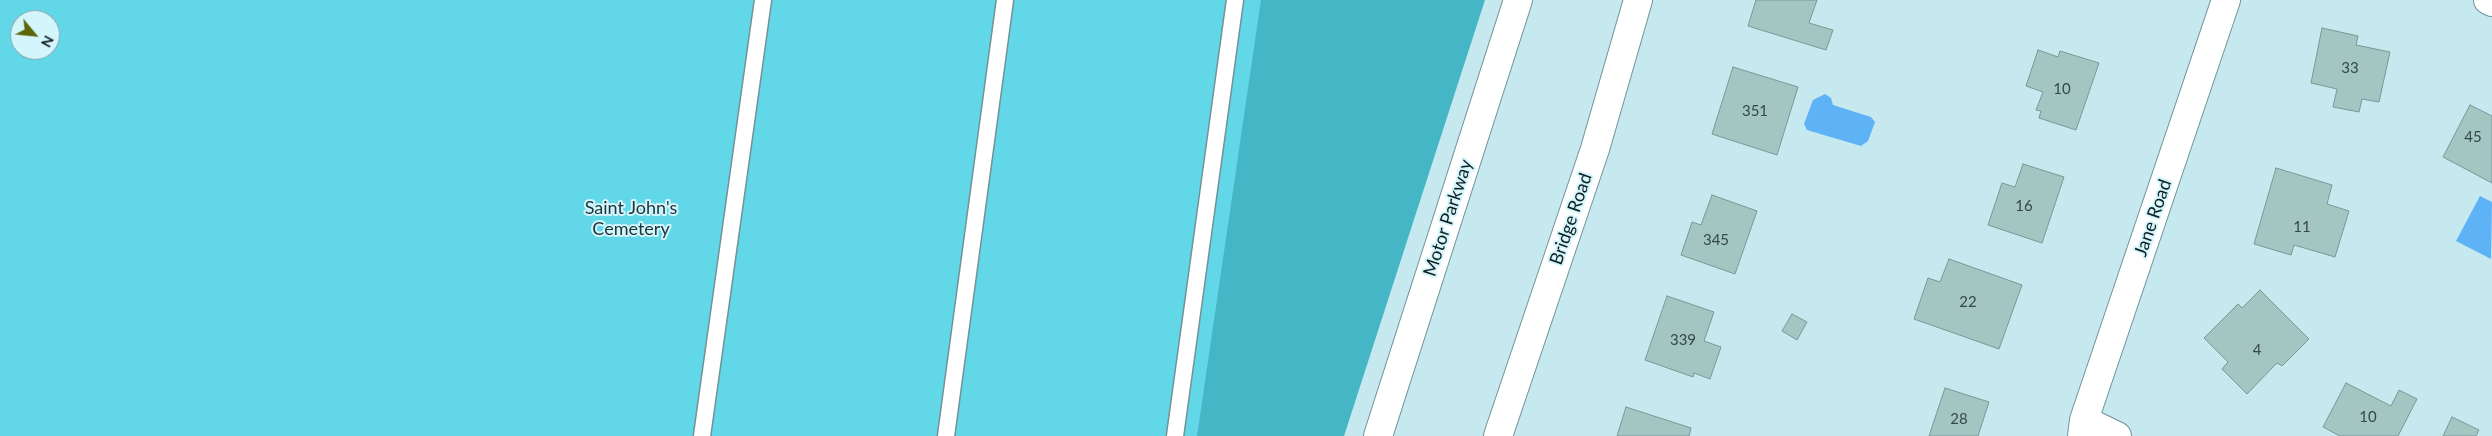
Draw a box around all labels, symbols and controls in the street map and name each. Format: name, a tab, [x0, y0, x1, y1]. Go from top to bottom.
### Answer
north arrow	[10, 10, 60, 60]
text: N	[38, 33, 58, 51]
house number: 33	[2341, 59, 2359, 77]
house number: 10	[2053, 80, 2071, 98]
house number: 351	[1742, 102, 1768, 120]
house number: 45	[2464, 128, 2482, 146]
street label: Motor Parkway	[1419, 157, 1477, 279]
street label: Bridge Road	[1545, 170, 1597, 268]
street label: Jane Road	[2130, 177, 2176, 259]
park label: Saint John's Cemetery	[585, 197, 677, 240]
house number: 16	[2015, 197, 2033, 215]
house number: 11	[2293, 218, 2311, 236]
house number: 345	[1703, 231, 1729, 249]
house number: 22	[1959, 293, 1977, 311]
house number: 339	[1670, 331, 1696, 349]
house number: 4	[2253, 341, 2261, 359]
house number: 10	[2359, 408, 2377, 426]
house number: 28	[1950, 410, 1968, 428]

